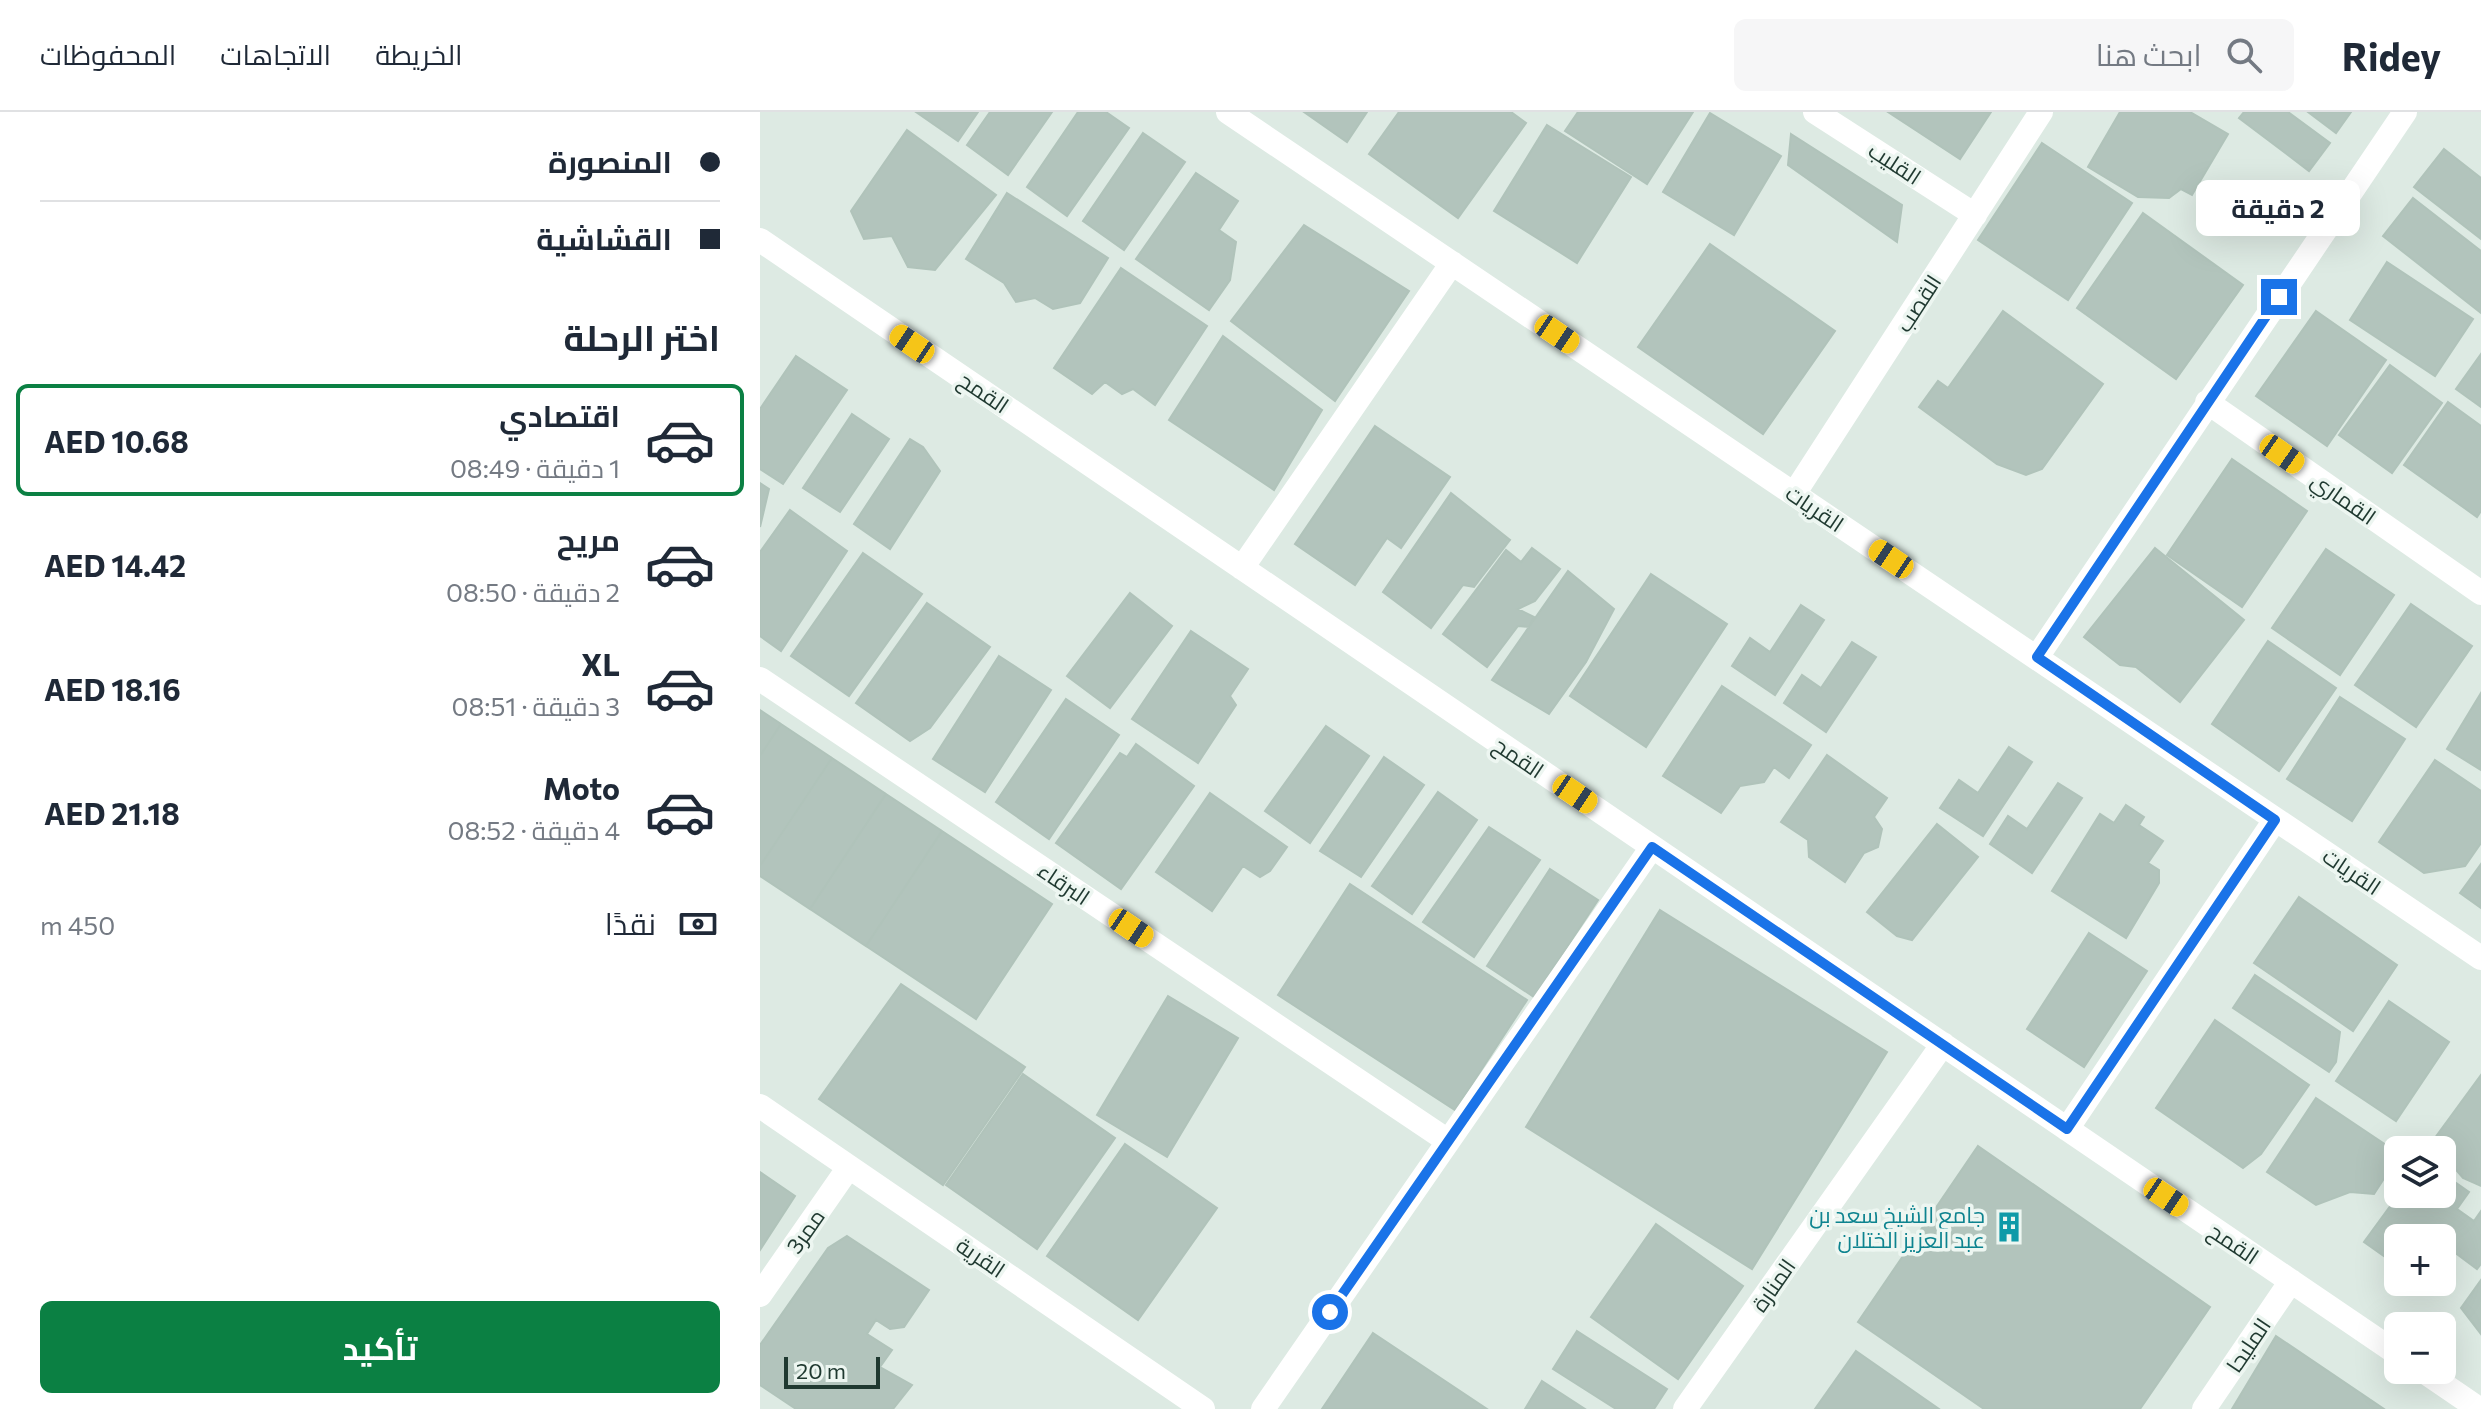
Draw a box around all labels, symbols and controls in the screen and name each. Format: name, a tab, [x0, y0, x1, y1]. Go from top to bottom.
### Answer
search box	[1734, 19, 2294, 91]
text: Ridey	[2342, 32, 2441, 79]
icon: search	[2222, 33, 2266, 77]
text: ابحث هنا	[2096, 35, 2202, 72]
text: المحفوظات	[40, 37, 176, 71]
text: الاتجاهات	[220, 37, 331, 71]
text: الخريطة	[375, 37, 463, 71]
street label: القليب	[1864, 136, 1926, 190]
text: المنصورة	[548, 142, 672, 179]
callout: 2 دقيقة	[2197, 181, 2361, 237]
text: 2 دقيقة	[2231, 192, 2325, 223]
text: القشاشية	[536, 219, 672, 256]
street label: القصب	[1890, 269, 1946, 337]
route end	[2261, 279, 2297, 315]
car	[1530, 311, 1584, 357]
text: اختر الرحلة	[564, 314, 720, 358]
car	[885, 321, 939, 367]
street label: القمح	[953, 366, 1014, 420]
text: اقتصادي	[499, 396, 620, 433]
icon: car	[644, 404, 716, 476]
text: AED 10.68	[44, 422, 189, 459]
car	[2255, 430, 2309, 478]
text: 1 دقيقة · 08:49	[450, 452, 620, 483]
street label: القماري	[2304, 466, 2382, 533]
street label: القريات	[1781, 479, 1849, 537]
text: مريح	[557, 520, 620, 557]
icon: car	[644, 528, 716, 600]
car	[1864, 536, 1918, 582]
text: AED 14.42	[44, 546, 186, 583]
text: 2 دقيقة · 08:50	[446, 576, 620, 607]
text: XL	[581, 645, 620, 682]
icon: car	[644, 652, 716, 724]
text: AED 18.16	[44, 670, 181, 707]
text: 3 دقيقة · 08:51	[452, 690, 620, 721]
street label: القمح	[1488, 731, 1549, 785]
text: Moto	[543, 769, 620, 806]
car	[1548, 771, 1602, 817]
icon: car	[644, 776, 716, 848]
text: AED 21.18	[44, 794, 180, 831]
text: 4 دقيقة · 08:52	[447, 814, 620, 845]
street label: القريات	[2318, 842, 2386, 900]
street label: البرقاء	[1033, 856, 1095, 910]
icon: cash	[676, 902, 720, 946]
text: نقدًا	[605, 904, 656, 941]
car	[1104, 905, 1158, 951]
text: 450 m	[40, 909, 115, 940]
map controls	[2384, 1136, 2456, 1384]
button: layers	[2384, 1136, 2456, 1208]
car	[2139, 1174, 2193, 1220]
place label: جامع الشيخ سعد بن عبد العزيز الختلان	[1809, 1201, 1985, 1253]
street label: ممر3	[780, 1204, 830, 1258]
building icon: جامع الشيخ سعد بن عبد العزيز الختلان	[1992, 1210, 2026, 1244]
street label: القمح	[2203, 1217, 2264, 1271]
button: +	[2384, 1224, 2456, 1296]
street label: القرية	[951, 1231, 1011, 1283]
street label: المنارة	[1745, 1253, 1801, 1317]
route start	[1312, 1294, 1348, 1330]
button: تأكيد	[40, 1301, 720, 1393]
button: −	[2384, 1312, 2456, 1384]
street label: المليحا	[2220, 1313, 2276, 1377]
scale bar	[784, 1353, 880, 1389]
text: 20 m	[796, 1357, 846, 1384]

